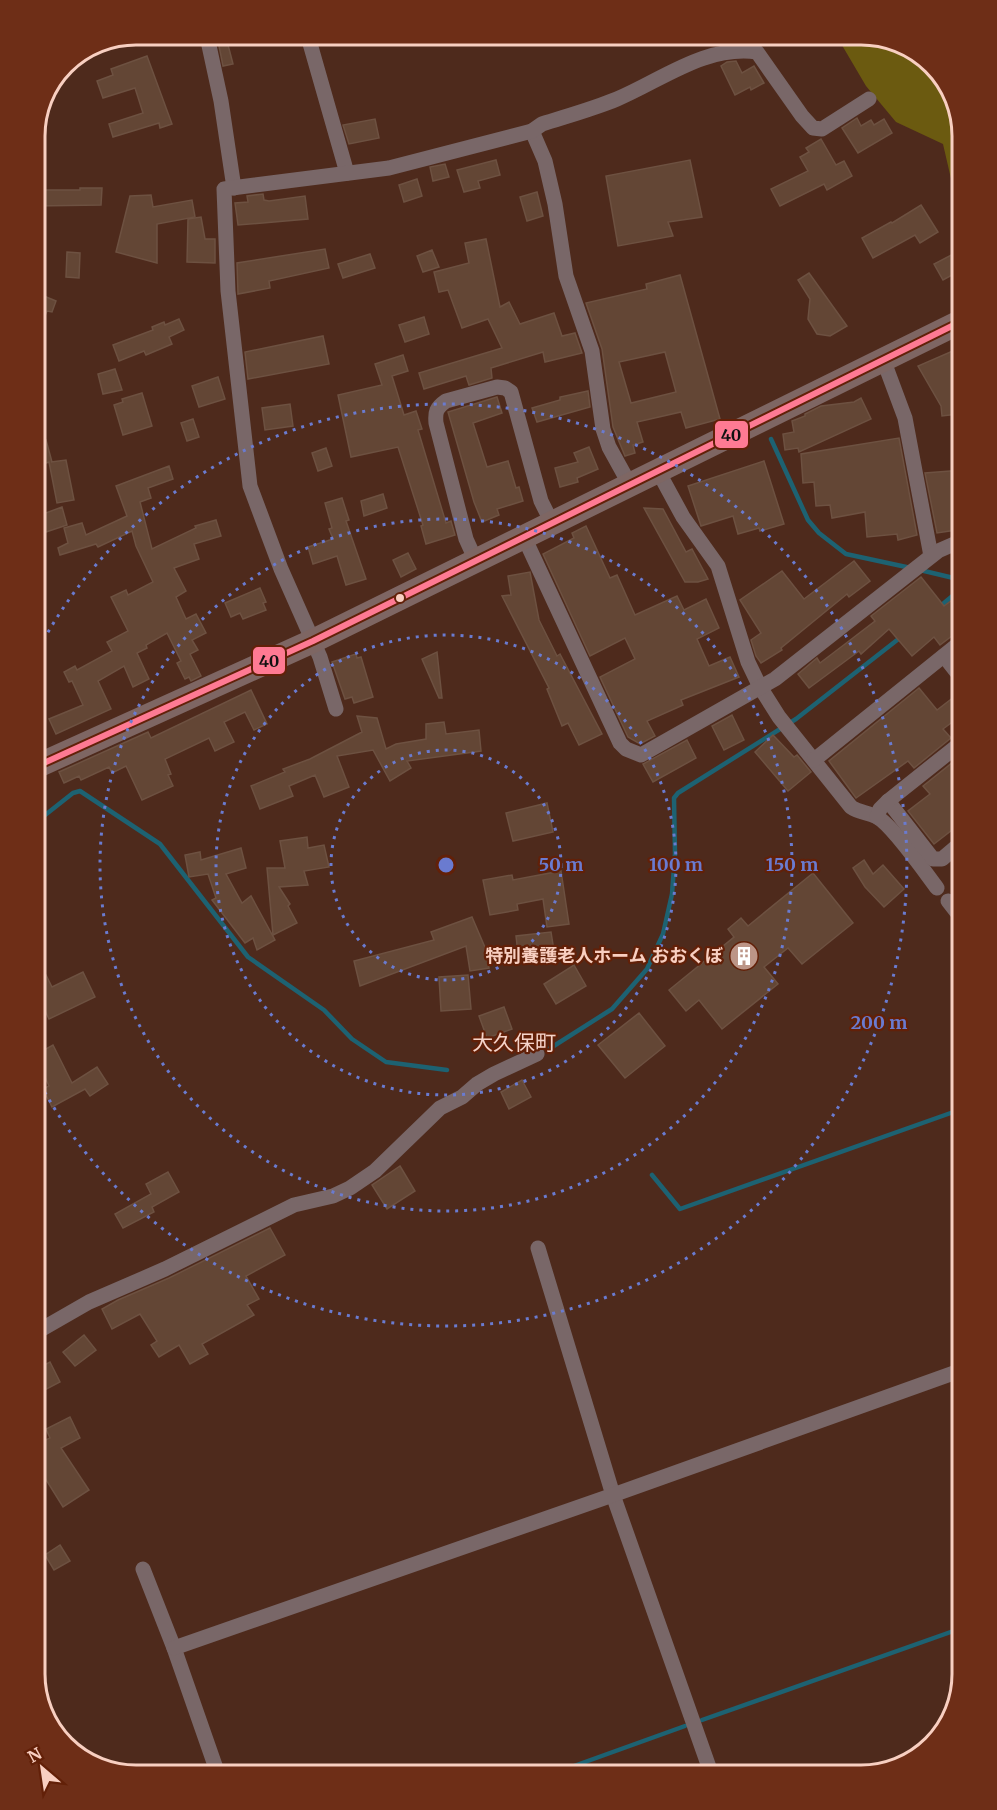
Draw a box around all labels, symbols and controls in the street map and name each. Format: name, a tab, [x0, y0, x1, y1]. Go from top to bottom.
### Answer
line badge: 40	[714, 420, 749, 449]
text: 40	[721, 425, 741, 445]
unlabelled marker	[394, 592, 406, 604]
line badge: 40	[252, 646, 286, 675]
text: 40	[259, 651, 279, 671]
text: 50 m	[539, 853, 583, 876]
text: 100 m	[649, 853, 703, 876]
text: 150 m	[766, 853, 818, 876]
centre of rings	[436, 855, 456, 875]
building icon: 特別養護老人ホーム おおくぼ	[728, 940, 760, 972]
place label: 特別養護老人ホーム おおくぼ	[485, 944, 723, 967]
text: 200 m	[851, 1011, 907, 1034]
district label: 大久保町	[472, 1029, 556, 1056]
north arrow	[12, 1738, 72, 1798]
text: N	[24, 1743, 45, 1767]

